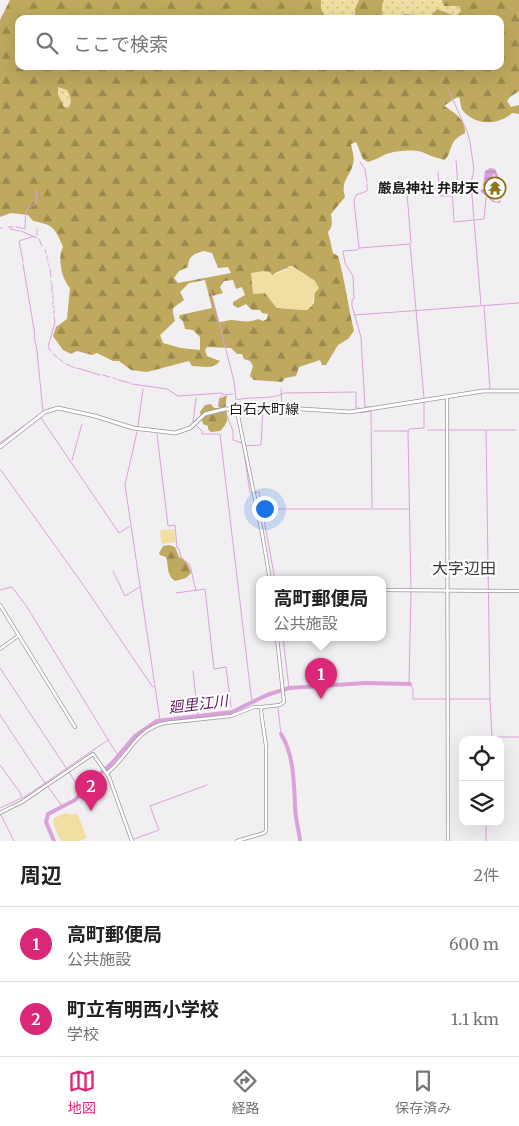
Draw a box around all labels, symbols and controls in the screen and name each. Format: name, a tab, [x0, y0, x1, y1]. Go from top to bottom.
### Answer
search box	[15, 15, 504, 70]
icon: search	[33, 29, 61, 57]
text: ここで検索	[73, 32, 168, 56]
temple icon: 厳島神社 弁財天	[483, 176, 507, 200]
place label: 厳島神社 弁財天	[378, 179, 479, 197]
street label: 白石大町線	[229, 400, 299, 418]
your location	[252, 496, 278, 522]
district label: 大字辺田	[432, 558, 496, 578]
popup	[256, 576, 386, 641]
text: 高町郵便局	[273, 586, 369, 610]
text: 公共施設	[273, 613, 338, 633]
pin: 1	[305, 658, 337, 699]
water label: 廻里江川	[167, 691, 231, 717]
map controls	[459, 736, 504, 826]
button: locate	[459, 736, 504, 781]
pin: 2	[75, 770, 107, 811]
button: layers	[459, 781, 504, 826]
text: 周辺	[20, 862, 62, 889]
text: 2件	[473, 865, 499, 885]
text: 高町郵便局	[67, 922, 162, 946]
text: 1	[32, 934, 40, 954]
text: 600 m	[449, 934, 499, 954]
text: 公共施設	[67, 949, 131, 969]
text: 町立有明西小学校	[67, 997, 219, 1021]
text: 2	[31, 1009, 41, 1029]
text: 1.1 km	[451, 1009, 499, 1029]
text: 学校	[67, 1024, 99, 1044]
tab: 地図	[68, 1067, 96, 1117]
tab: 経路	[231, 1067, 259, 1117]
tab: 保存済み	[395, 1067, 451, 1117]

